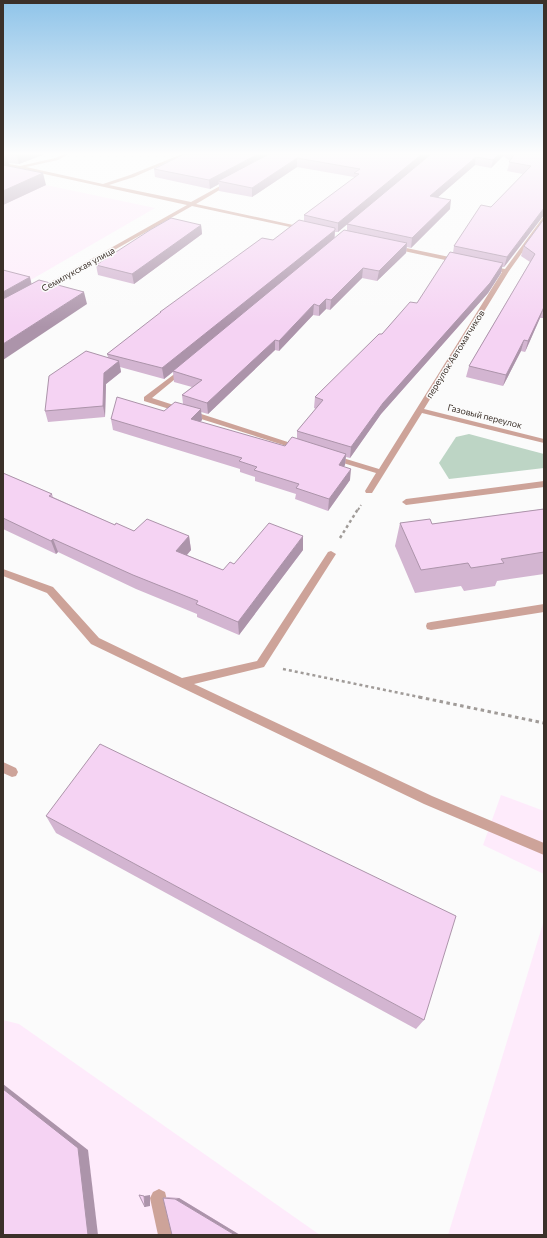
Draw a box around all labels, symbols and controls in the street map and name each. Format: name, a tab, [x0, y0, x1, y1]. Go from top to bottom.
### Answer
street label: Семилукская улица	[39, 244, 117, 294]
street label: переулок Автоматчиков	[423, 308, 487, 400]
street label: Газовый переулок	[447, 401, 524, 431]

